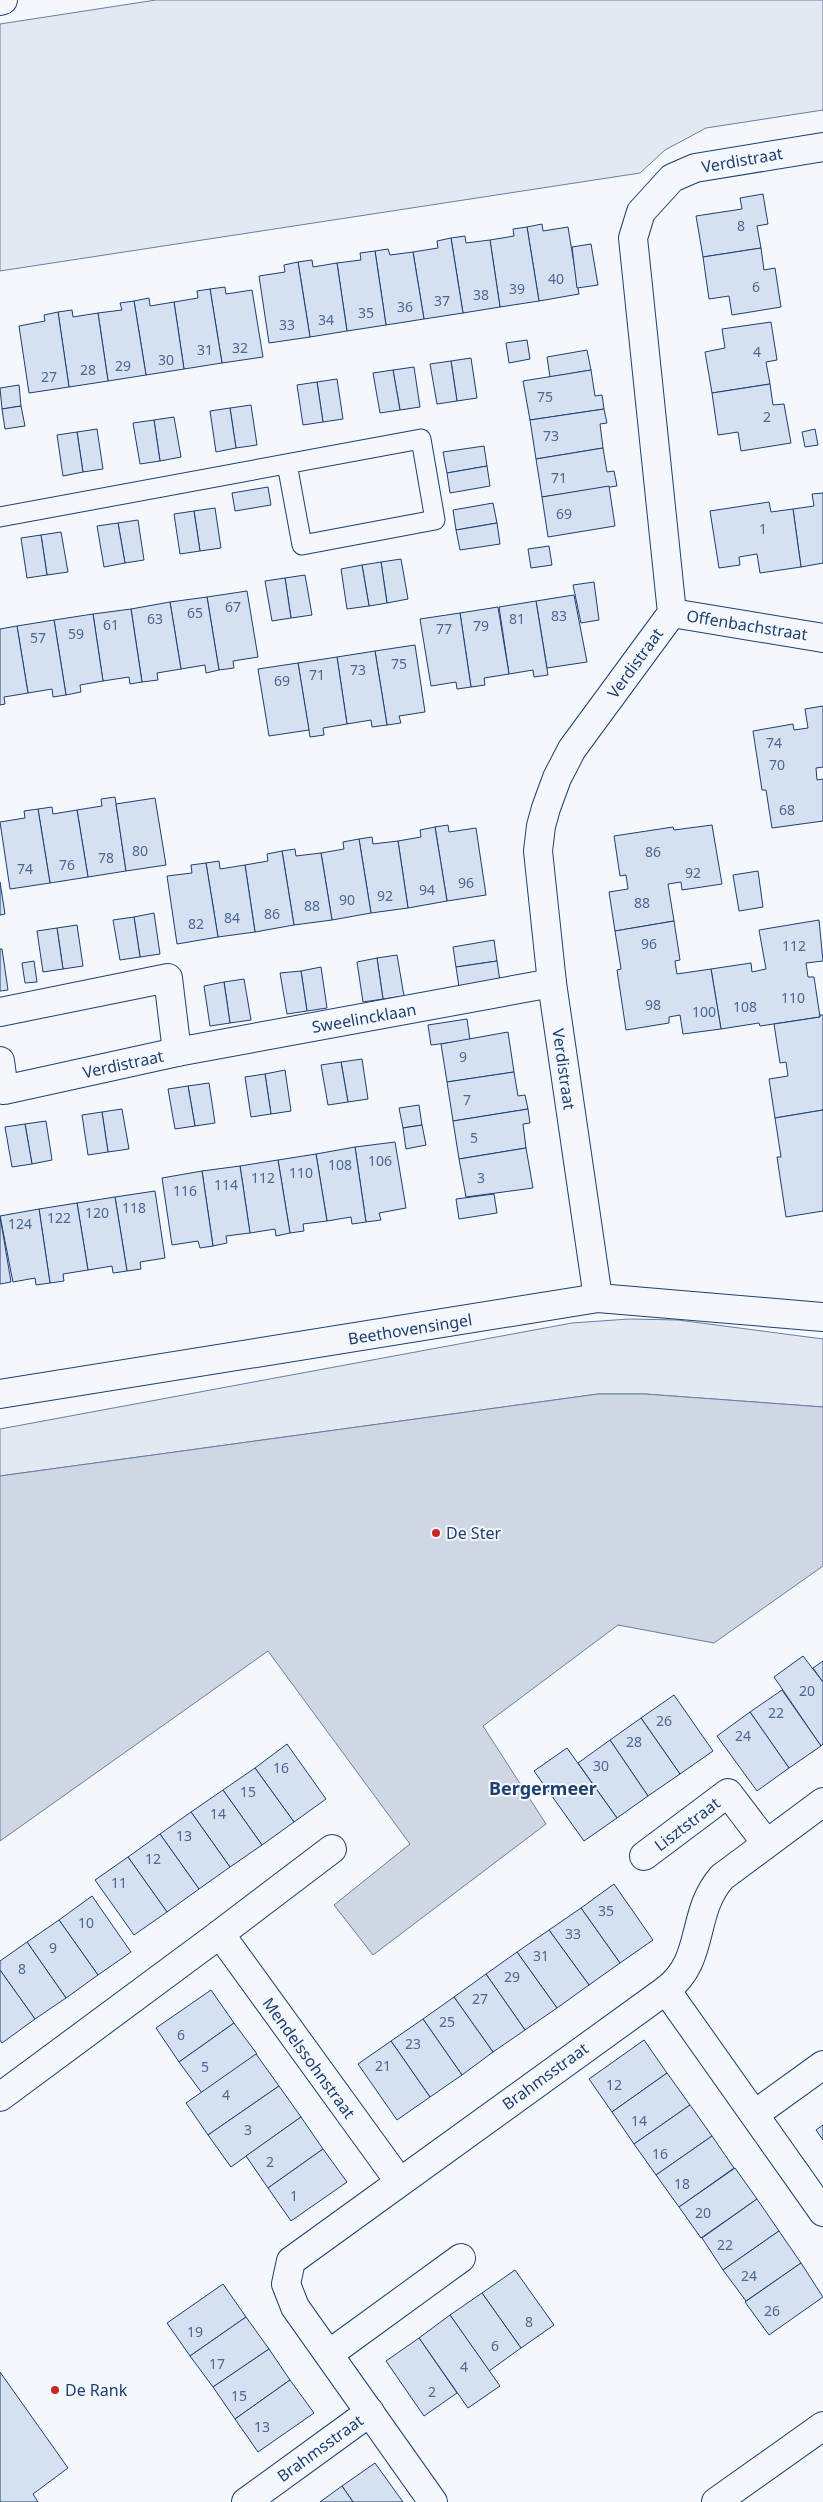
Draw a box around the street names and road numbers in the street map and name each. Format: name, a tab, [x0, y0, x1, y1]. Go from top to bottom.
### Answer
street label: Verdistraat	[700, 142, 785, 178]
street label: Offenbachstraat	[685, 605, 809, 645]
street label: Verdistraat	[602, 623, 668, 703]
street label: Sweelincklaan	[310, 998, 418, 1038]
street label: Verdistraat	[547, 1027, 581, 1111]
street label: Verdistraat	[81, 1045, 166, 1083]
street label: Beethovensingel	[346, 1308, 474, 1350]
street label: Lisztstraat	[650, 1792, 725, 1856]
street label: Mendelssohnstraat	[258, 1993, 361, 2123]
street label: Brahmsstraat	[497, 2037, 593, 2115]
street label: Brahmsstraat	[272, 2409, 368, 2487]

